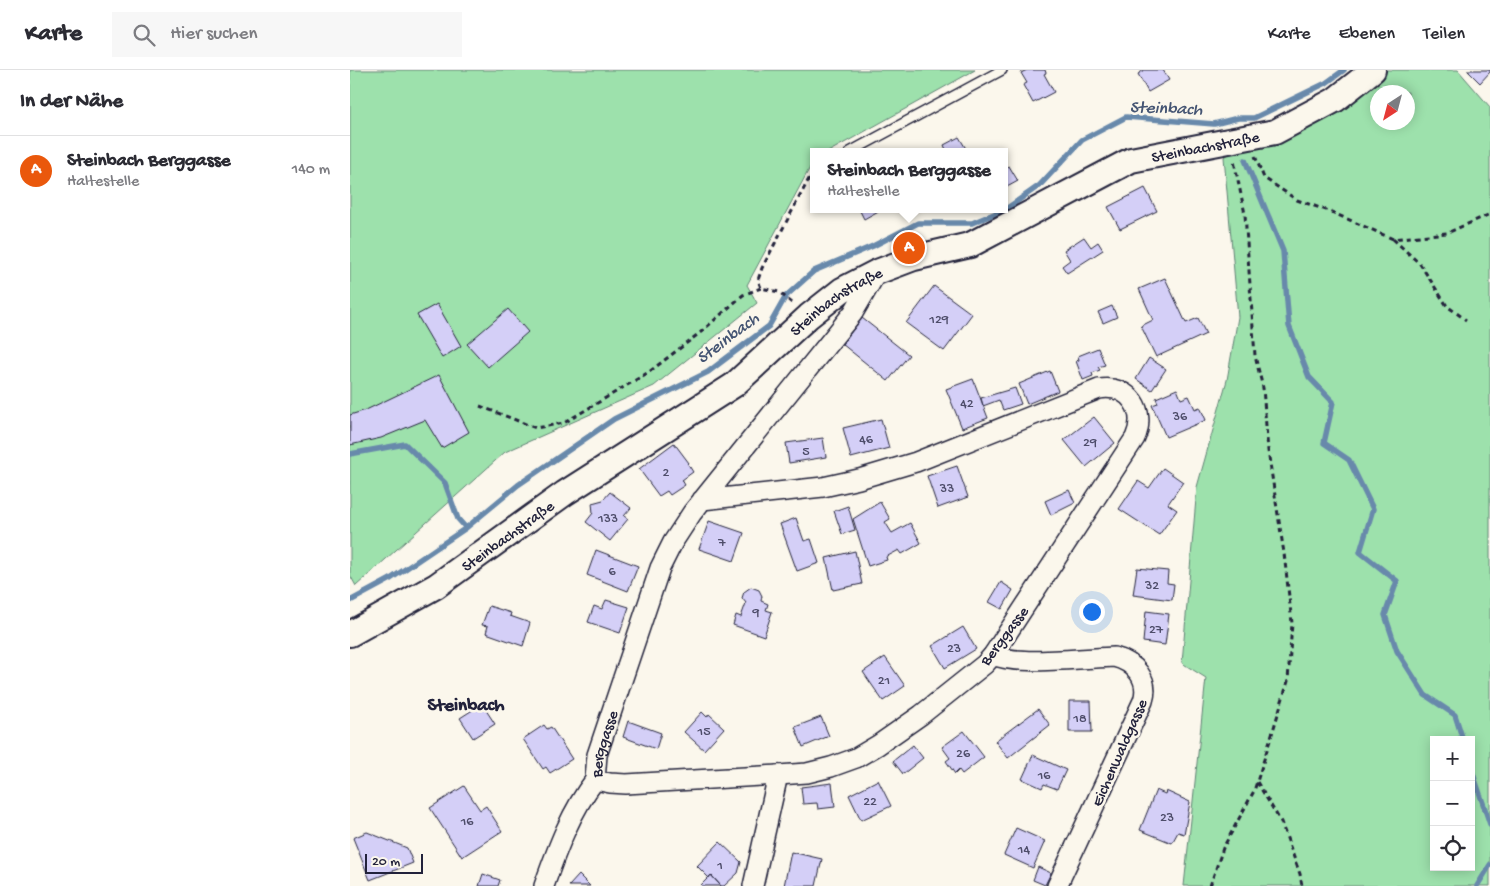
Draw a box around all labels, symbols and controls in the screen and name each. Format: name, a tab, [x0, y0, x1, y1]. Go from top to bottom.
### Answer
search box	[112, 12, 462, 57]
text: Karte	[25, 20, 82, 49]
icon: search	[130, 21, 158, 49]
text: Hier suchen	[170, 23, 258, 46]
text: Karte	[1268, 24, 1311, 45]
text: Ebenen	[1339, 24, 1395, 45]
text: Teilen	[1423, 24, 1465, 45]
north arrow	[1370, 85, 1415, 130]
text: In der Nähe	[20, 90, 123, 115]
water label: Steinbach	[1129, 98, 1203, 121]
street label: Steinbachstraße	[1150, 129, 1262, 169]
popup	[810, 148, 1008, 213]
text: Steinbach Berggasse	[67, 150, 230, 173]
text: Steinbach Berggasse	[827, 160, 991, 183]
text: A	[31, 161, 41, 180]
text: 140 m	[292, 161, 330, 180]
text: Haltestelle	[67, 173, 139, 192]
text: Haltestelle	[827, 183, 900, 202]
pin: A	[893, 229, 925, 267]
street label: Steinbachstraße	[787, 265, 886, 342]
water label: Steinbach	[693, 309, 764, 369]
house number: 129	[928, 312, 949, 329]
house number: 42	[960, 396, 974, 413]
house number: 36	[1172, 409, 1188, 426]
house number: 46	[859, 432, 874, 449]
house number: 29	[1083, 435, 1097, 452]
house number: 5	[802, 444, 810, 461]
house number: 2	[663, 465, 670, 482]
house number: 33	[939, 481, 954, 498]
street label: Steinbachstraße	[459, 497, 560, 577]
house number: 133	[597, 511, 618, 528]
house number: 7	[717, 535, 726, 552]
house number: 6	[608, 564, 616, 581]
house number: 32	[1144, 578, 1159, 595]
your location	[1079, 599, 1105, 625]
street label: Berggasse	[977, 603, 1035, 671]
house number: 9	[751, 605, 760, 622]
house number: 27	[1149, 622, 1164, 639]
house number: 23	[947, 641, 961, 658]
house number: 21	[878, 673, 890, 690]
district label: Steinbach	[428, 695, 505, 718]
street label: Eichenwaldgasse	[1089, 696, 1154, 810]
street label: Berggasse	[589, 708, 625, 779]
house number: 18	[1072, 711, 1087, 728]
house number: 15	[696, 724, 711, 741]
map controls	[1430, 736, 1475, 871]
button: +	[1430, 736, 1475, 781]
house number: 26	[956, 746, 971, 763]
house number: 16	[1037, 768, 1051, 785]
button: −	[1430, 781, 1475, 826]
house number: 22	[863, 794, 877, 811]
house number: 23	[1160, 810, 1174, 827]
house number: 16	[460, 814, 474, 831]
button: locate	[1430, 826, 1475, 871]
house number: 14	[1017, 842, 1031, 859]
scale bar	[365, 851, 422, 874]
text: 20 m	[372, 854, 400, 871]
house number: 1	[716, 858, 723, 875]

